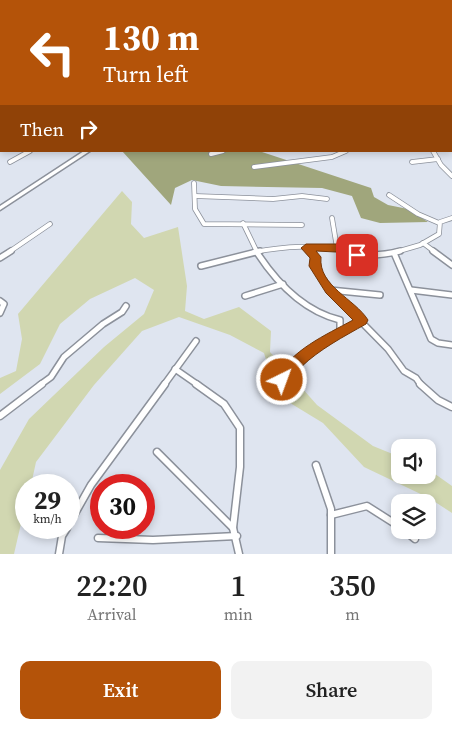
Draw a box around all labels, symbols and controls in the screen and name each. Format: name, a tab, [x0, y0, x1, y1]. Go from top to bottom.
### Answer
text: 130 m	[103, 14, 199, 62]
icon: left	[20, 20, 85, 85]
text: Turn left	[103, 59, 188, 89]
icon: right	[74, 115, 102, 143]
text: Then	[20, 116, 64, 142]
pin	[336, 234, 378, 276]
icon: arrive	[343, 241, 371, 269]
position arrow	[255, 353, 307, 405]
map controls	[391, 439, 436, 539]
button: sound	[391, 439, 436, 484]
speed limit sign: 30	[90, 474, 155, 539]
text: 29	[34, 483, 61, 517]
button: layers	[391, 494, 436, 539]
text: km/h	[33, 511, 62, 527]
text: 22:20	[76, 565, 148, 606]
text: 1	[230, 565, 246, 606]
text: 350	[329, 565, 376, 606]
text: Arrival	[87, 603, 137, 625]
text: min	[224, 603, 253, 625]
text: m	[345, 603, 360, 625]
button: Exit	[20, 661, 221, 719]
button: Share	[231, 661, 432, 719]

